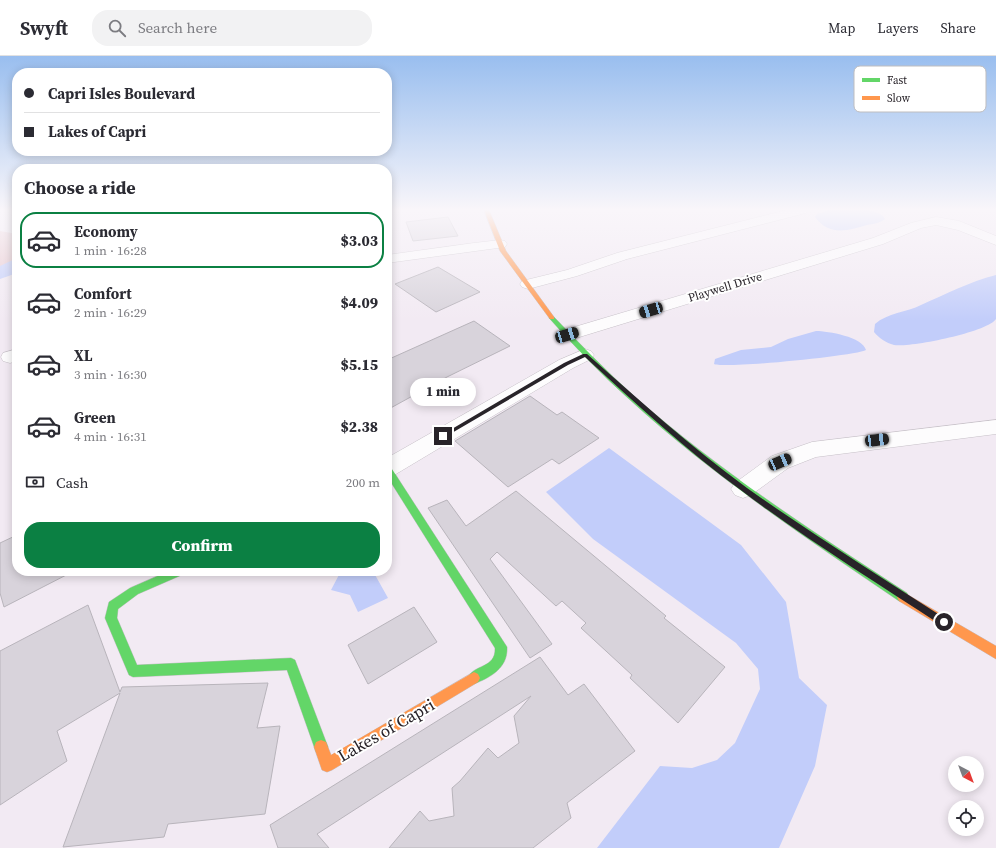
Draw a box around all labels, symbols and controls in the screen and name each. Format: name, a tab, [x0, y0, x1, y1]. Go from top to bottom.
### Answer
search box	[92, 10, 372, 46]
text: Swyft	[20, 15, 68, 41]
icon: search	[106, 17, 128, 39]
text: Search here	[138, 17, 217, 38]
text: Map	[828, 18, 855, 38]
text: Layers	[877, 18, 919, 38]
text: Share	[941, 18, 976, 38]
legend	[854, 66, 986, 112]
text: Fast	[887, 73, 907, 88]
text: Capri Isles Boulevard	[48, 83, 195, 104]
text: Slow	[887, 91, 911, 106]
text: Lakes of Capri	[48, 121, 146, 142]
text: Choose a ride	[24, 175, 136, 200]
text: Economy	[74, 221, 138, 242]
icon: car	[26, 222, 62, 258]
text: $3.03	[340, 230, 378, 251]
text: 1 min · 16:28	[74, 242, 147, 259]
street label: Playwell Drive	[686, 268, 764, 306]
text: Comfort	[74, 283, 132, 304]
icon: car	[26, 284, 62, 320]
text: $4.09	[340, 292, 378, 313]
car	[638, 301, 664, 319]
text: 2 min · 16:29	[74, 304, 147, 321]
car	[554, 326, 580, 344]
text: XL	[74, 345, 93, 366]
icon: car	[26, 346, 62, 382]
text: $5.15	[340, 354, 378, 375]
text: 3 min · 16:30	[74, 366, 147, 383]
callout: 1 min	[410, 378, 476, 406]
text: 1 min	[426, 383, 460, 400]
text: Green	[74, 407, 116, 428]
icon: car	[26, 408, 62, 444]
text: $2.38	[340, 416, 378, 437]
route end	[434, 427, 452, 445]
text: 4 min · 16:31	[74, 428, 147, 445]
car	[864, 433, 890, 447]
car	[767, 452, 793, 472]
icon: cash	[24, 471, 46, 493]
text: Cash	[56, 472, 88, 493]
text: 200 m	[346, 474, 380, 491]
button: Confirm	[24, 522, 380, 568]
route start	[935, 613, 953, 631]
street label: Lakes of Capri	[333, 693, 439, 767]
north arrow	[948, 756, 984, 792]
map controls	[948, 756, 984, 836]
button: locate	[948, 800, 984, 836]

